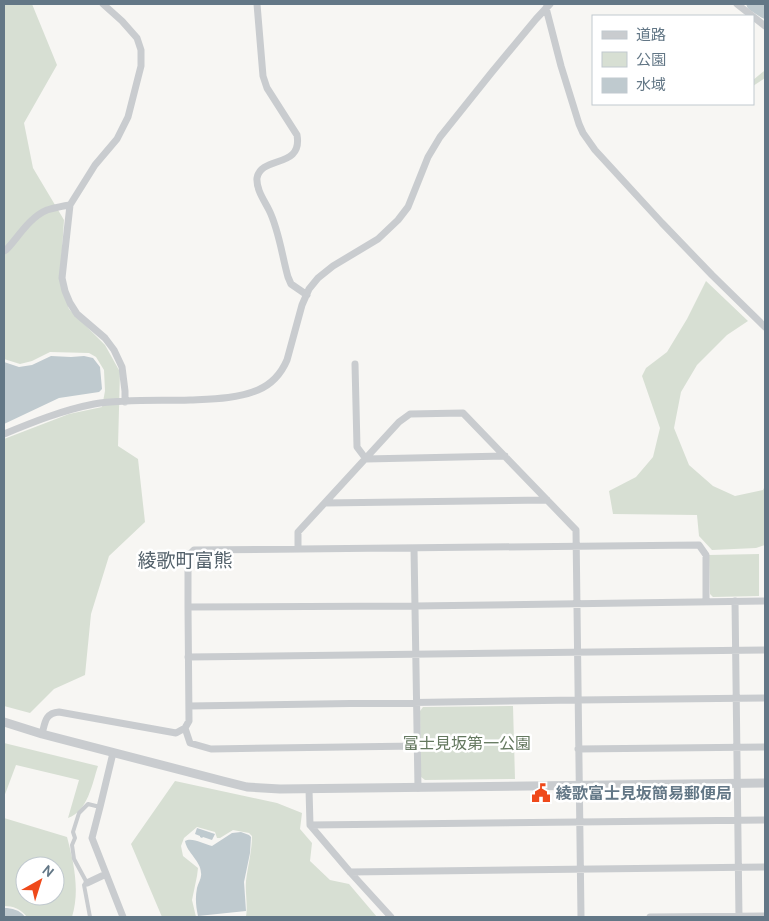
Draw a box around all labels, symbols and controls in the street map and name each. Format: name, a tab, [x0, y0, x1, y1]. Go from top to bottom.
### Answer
legend	[592, 15, 754, 105]
text: 道路	[636, 26, 666, 44]
text: 公園	[636, 51, 666, 69]
text: 水域	[636, 76, 666, 94]
district label: 綾歌町富熊	[137, 549, 233, 572]
park label: 富士見坂第一公園	[403, 734, 531, 753]
public building icon: 綾歌富士見坂簡易郵便局	[530, 782, 552, 804]
place label: 綾歌富士見坂簡易郵便局	[556, 784, 732, 803]
north arrow	[15, 856, 65, 906]
text: N	[39, 861, 58, 881]

